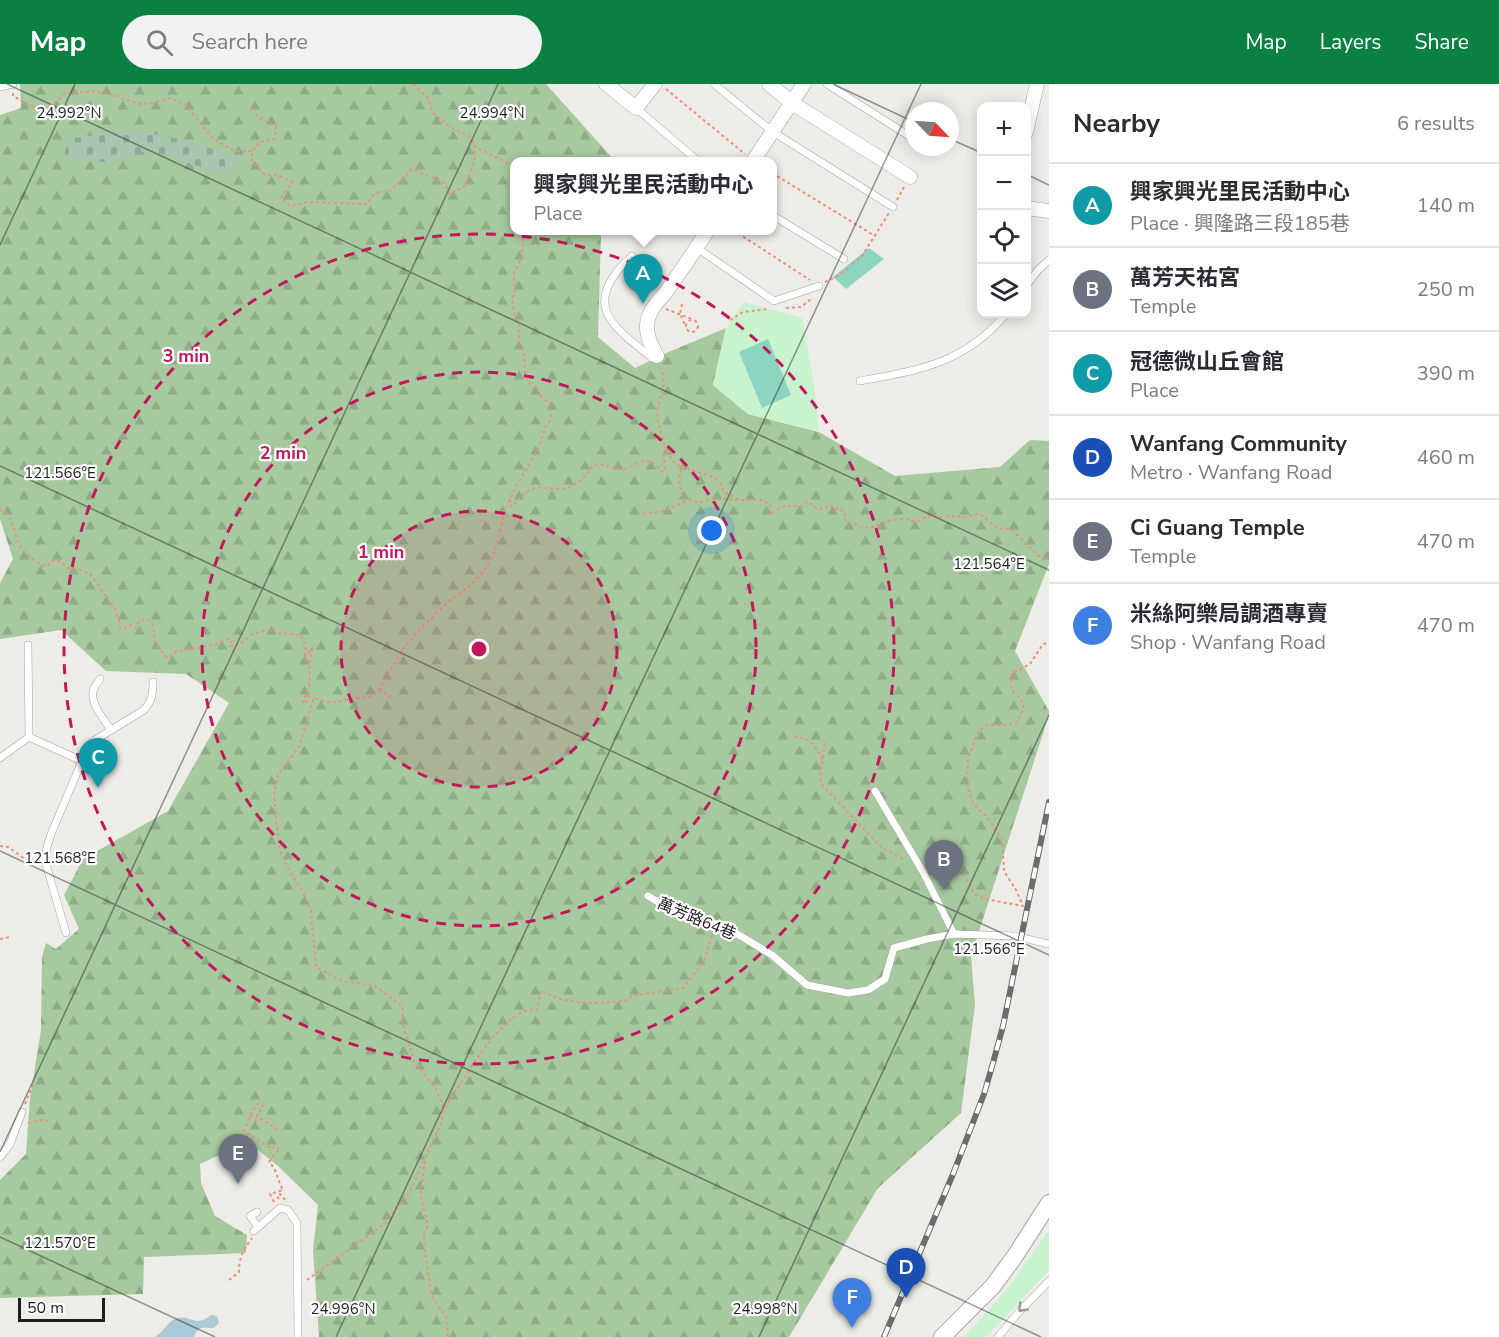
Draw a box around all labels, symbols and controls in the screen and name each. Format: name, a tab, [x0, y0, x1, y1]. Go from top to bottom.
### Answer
search box	[122, 15, 542, 69]
text: Map	[30, 23, 86, 61]
icon: search	[143, 26, 176, 59]
text: Search here	[191, 27, 308, 57]
text: Map	[1245, 28, 1287, 56]
text: Layers	[1320, 28, 1381, 56]
text: Share	[1414, 28, 1469, 56]
north arrow	[905, 102, 959, 156]
map controls	[977, 102, 1031, 318]
button: +	[977, 102, 1031, 156]
text: 24.992°N	[36, 103, 102, 123]
text: 24.994°N	[459, 103, 525, 123]
text: Nearby	[1073, 106, 1160, 141]
text: 6 results	[1397, 110, 1475, 137]
button: −	[977, 156, 1031, 210]
popup	[510, 157, 777, 235]
text: 興家興光里民活動中心	[533, 170, 754, 200]
text: 興家興光里民活動中心	[1130, 177, 1350, 207]
text: A	[1085, 192, 1100, 219]
text: 140 m	[1417, 192, 1475, 219]
text: Place	[533, 200, 582, 227]
button: locate	[977, 210, 1031, 264]
text: Place · 興隆路三段185巷	[1130, 210, 1350, 237]
pin: A	[624, 254, 662, 304]
text: 萬芳天祐宮	[1130, 263, 1240, 293]
button: layers	[977, 264, 1031, 318]
text: B	[1086, 276, 1099, 303]
text: 250 m	[1417, 276, 1475, 303]
text: Temple	[1130, 293, 1196, 320]
text: 3 min	[163, 344, 209, 368]
text: 冠德微山丘會館	[1130, 347, 1284, 377]
text: C	[1086, 360, 1099, 387]
text: 390 m	[1417, 360, 1475, 387]
text: Place	[1130, 377, 1179, 404]
text: Wanfang Community	[1130, 429, 1347, 459]
text: 2 min	[260, 441, 306, 465]
text: D	[1085, 444, 1100, 471]
text: 460 m	[1417, 444, 1475, 471]
text: Metro · Wanfang Road	[1130, 459, 1332, 486]
text: 121.566°E	[24, 463, 96, 483]
text: Ci Guang Temple	[1130, 513, 1305, 543]
your location	[697, 516, 726, 545]
text: E	[1087, 528, 1098, 555]
text: 470 m	[1417, 528, 1475, 555]
text: 1 min	[358, 540, 404, 564]
text: Temple	[1130, 543, 1196, 570]
text: 121.564°E	[953, 554, 1025, 574]
text: 米絲阿樂局調酒專賣	[1130, 599, 1328, 629]
text: F	[1087, 612, 1098, 639]
text: 470 m	[1417, 612, 1475, 639]
text: Shop · Wanfang Road	[1130, 629, 1326, 656]
centre of rings	[469, 639, 489, 659]
pin: C	[78, 738, 118, 788]
pin: B	[924, 840, 964, 890]
text: 121.568°E	[24, 848, 96, 868]
street label: 萬芳路64巷	[654, 893, 739, 945]
text: 121.566°E	[953, 939, 1025, 959]
pin: E	[218, 1134, 258, 1184]
text: 121.570°E	[24, 1233, 96, 1253]
pin: D	[886, 1248, 926, 1298]
pin: F	[832, 1278, 872, 1328]
scale bar	[18, 1295, 105, 1322]
text: 50 m	[27, 1297, 64, 1319]
text: 24.996°N	[310, 1299, 376, 1319]
text: 24.998°N	[732, 1299, 798, 1319]
one-way arrow	[1019, 1301, 1030, 1312]

